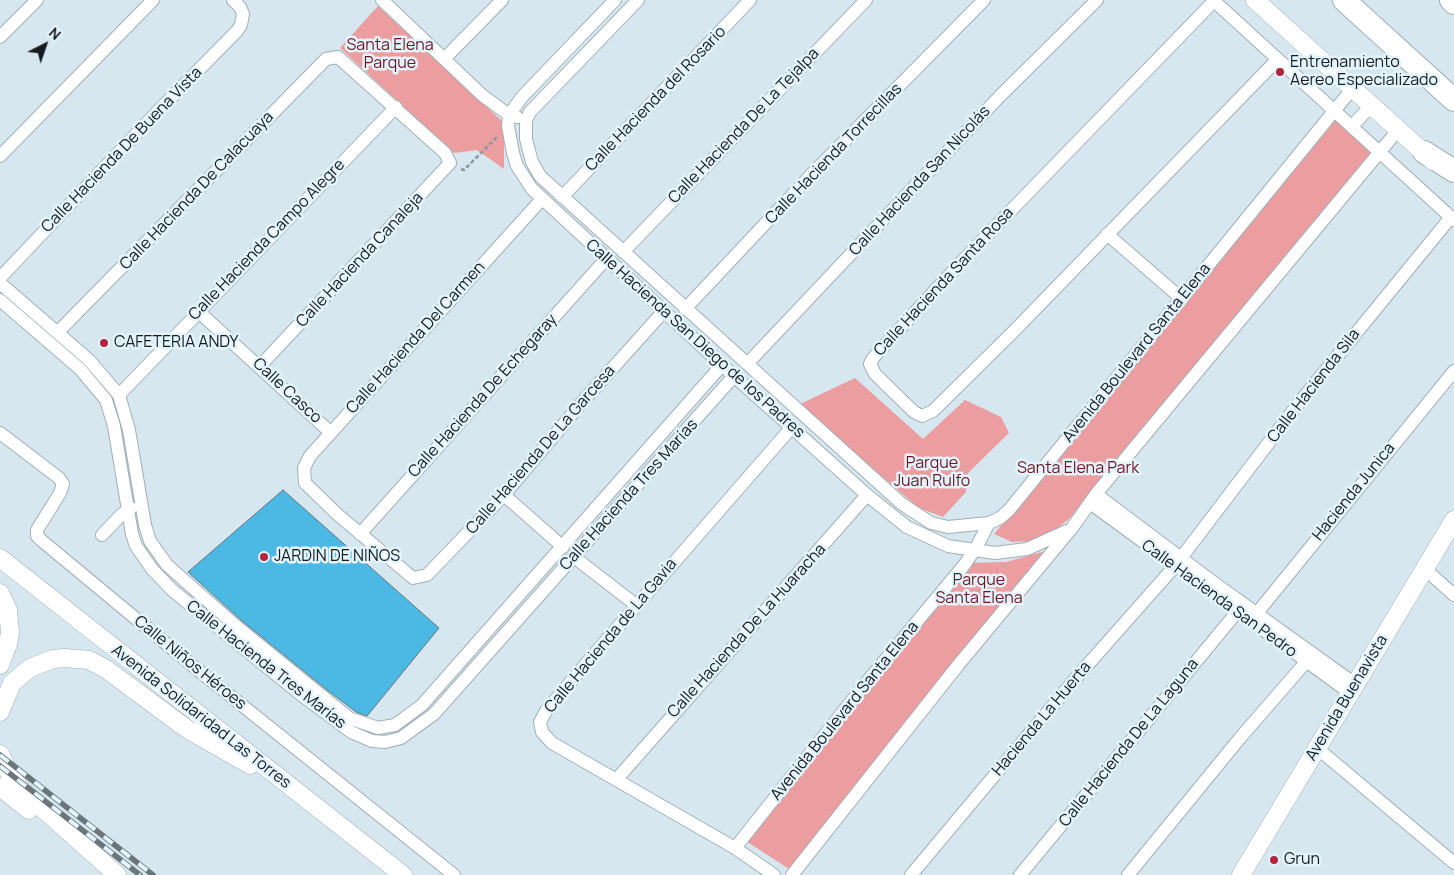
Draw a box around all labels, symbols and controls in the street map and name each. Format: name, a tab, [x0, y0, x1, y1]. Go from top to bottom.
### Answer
north arrow	[20, 20, 70, 70]
street label: Calle Hacienda del Rosario	[582, 22, 730, 176]
text: N	[45, 23, 65, 44]
park label: Santa Elena Parque	[346, 36, 434, 74]
street label: Calle Hacienda De La Tejalpa	[665, 44, 823, 208]
place label: Entrenamiento Aereo Especializado	[1290, 53, 1438, 91]
street label: Calle Hacienda De Buena Vista	[38, 63, 206, 237]
marker: Entrenamiento Aereo Especializado	[1274, 66, 1286, 78]
street label: Calle Hacienda Torrecillas	[762, 80, 906, 228]
street label: Calle Hacienda San Nicolás	[845, 102, 995, 260]
street label: Calle Hacienda De Calacuaya	[116, 108, 278, 274]
street label: Calle Hacienda Campo Alegre	[185, 156, 349, 324]
street label: Calle Hacienda Canaleja	[292, 189, 428, 331]
street label: Calle Hacienda Santa Rosa	[870, 204, 1018, 360]
street label: Calle Hacienda San Diego de los Padres	[582, 236, 808, 442]
street label: Calle Hacienda Del Carmen	[343, 258, 489, 418]
street label: Avenida Boulevard Santa Elena	[1059, 260, 1215, 446]
street label: Calle Hacienda De Echegaray	[404, 310, 562, 482]
street label: Calle Hacienda Sila	[1264, 325, 1364, 447]
place label: CAFETERIA ANDY	[114, 333, 239, 353]
marker: CAFETERIA ANDY	[98, 337, 110, 349]
street label: Calle Casco	[249, 354, 325, 428]
street label: Calle Hacienda De La Garcesa	[462, 362, 620, 538]
street label: Calle Hacienda Tres Marías	[556, 415, 702, 575]
street label: Hacienda Junica	[1309, 439, 1399, 545]
park label: Parque Juan Rulfo	[894, 454, 970, 492]
park label: Santa Elena Park	[1017, 459, 1139, 479]
street label: Calle Hacienda San Pedro	[1137, 536, 1301, 662]
street label: Calle Hacienda De La Huaracha	[664, 540, 830, 722]
place label: JARDIN DE NIÑOS	[274, 547, 400, 567]
marker: JARDIN DE NIÑOS	[258, 551, 270, 563]
street label: Calle Hacienda de La Gavia	[541, 555, 681, 717]
park label: Parque Santa Elena	[935, 571, 1023, 609]
street label: Calle Hacienda Tres Marías	[182, 597, 350, 733]
street label: Calle Niños Héroes	[130, 612, 250, 714]
street label: Avenida Boulevard Santa Elena	[767, 618, 923, 804]
street label: Avenida Buenavista	[1302, 632, 1392, 764]
street label: Avenida Solidaridad Las Torres	[107, 641, 295, 793]
street label: Calle Hacienda De La Laguna	[1055, 655, 1203, 831]
street label: Hacienda La Huerta	[989, 658, 1095, 780]
place label: Grun	[1284, 850, 1320, 870]
marker: Grun	[1268, 854, 1280, 866]

